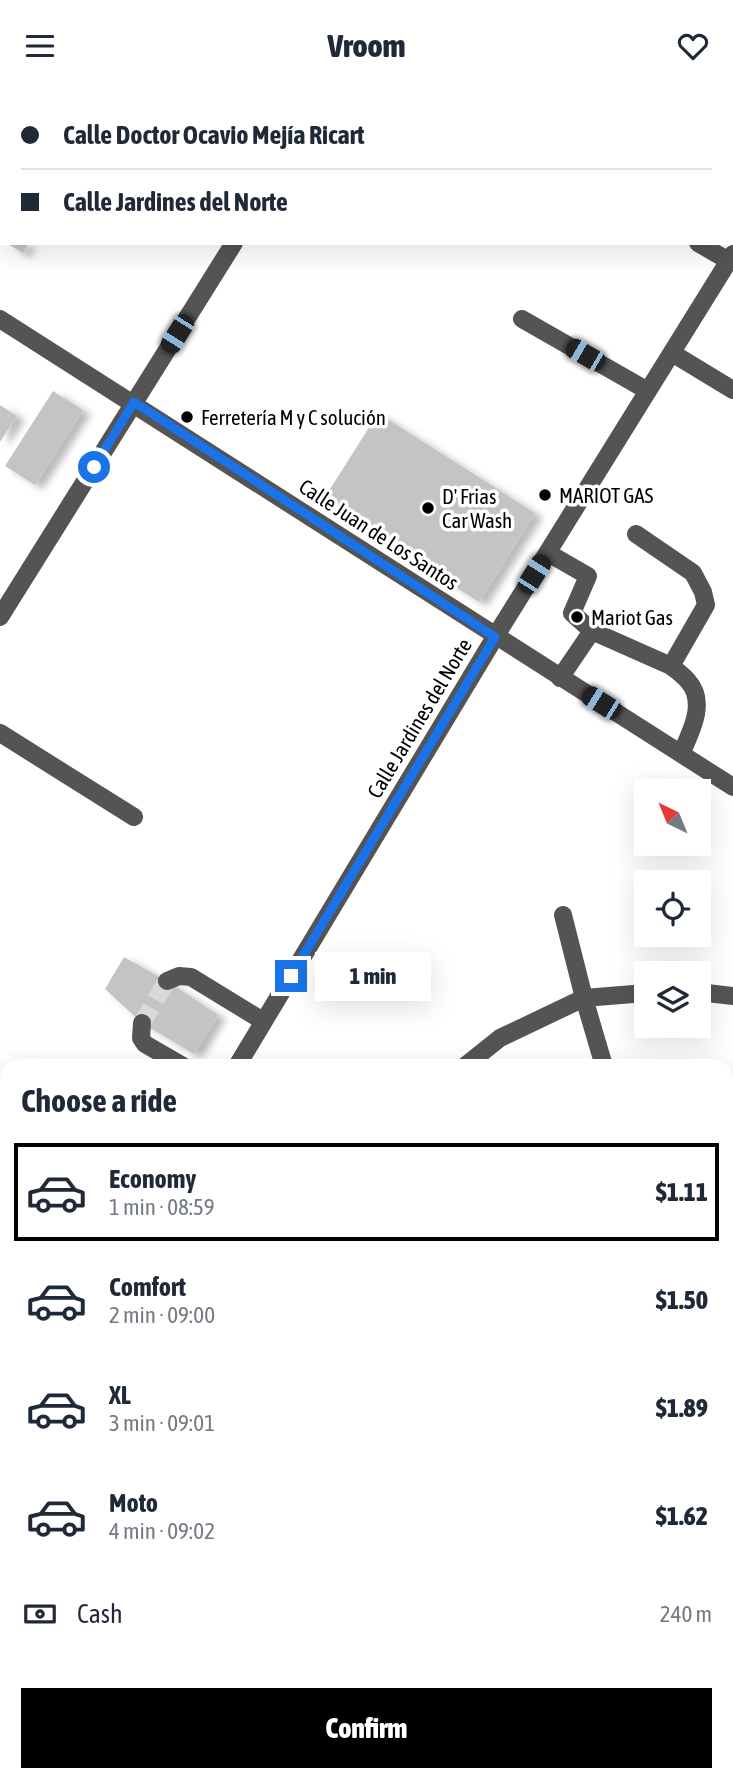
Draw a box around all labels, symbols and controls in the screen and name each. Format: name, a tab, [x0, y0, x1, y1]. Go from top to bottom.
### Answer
icon: menu	[21, 27, 59, 65]
text: Vroom	[327, 27, 406, 64]
icon: heart	[674, 27, 712, 65]
text: Calle Doctor Ocavio Mejía Ricart	[63, 120, 365, 150]
text: Calle Jardines del Norte	[63, 187, 288, 217]
car	[157, 311, 198, 357]
car	[562, 335, 609, 375]
place label: Ferretería M y C solución	[201, 405, 386, 429]
marker: Ferretería M y C solución	[179, 409, 195, 425]
route start	[78, 451, 110, 483]
street label: Calle Juan de Los Santos	[295, 474, 463, 594]
place label: MARIOT GAS	[559, 483, 654, 507]
place label: D' Frias Car Wash	[442, 484, 512, 532]
marker: MARIOT GAS	[537, 487, 553, 503]
marker: D' Frias Car Wash	[420, 500, 436, 516]
car	[514, 551, 555, 597]
place label: Mariot Gas	[591, 605, 673, 629]
marker: Mariot Gas	[569, 609, 585, 625]
street label: Calle Jardines del Norte	[362, 634, 476, 802]
car	[578, 683, 625, 723]
north arrow	[634, 779, 710, 856]
map controls	[634, 779, 711, 1038]
button: locate	[634, 870, 711, 947]
callout: 1 min	[316, 951, 431, 1001]
route end	[275, 960, 307, 992]
button: layers	[634, 961, 711, 1038]
text: 1 min	[350, 963, 396, 989]
text: Choose a ride	[21, 1082, 177, 1119]
icon: car	[25, 1161, 88, 1224]
text: Economy	[109, 1164, 196, 1194]
text: $1.11	[656, 1177, 708, 1207]
text: 1 min · 08:59	[109, 1194, 215, 1220]
icon: car	[25, 1269, 88, 1332]
text: Comfort	[109, 1272, 186, 1302]
text: $1.50	[656, 1285, 708, 1315]
text: 2 min · 09:00	[109, 1302, 215, 1328]
icon: car	[25, 1377, 88, 1440]
text: XL	[109, 1380, 131, 1410]
text: $1.89	[656, 1393, 708, 1423]
text: 3 min · 09:01	[109, 1410, 215, 1436]
icon: car	[25, 1485, 88, 1548]
text: Moto	[109, 1488, 158, 1518]
text: $1.62	[656, 1501, 708, 1531]
text: 4 min · 09:02	[109, 1518, 215, 1544]
icon: cash	[21, 1595, 59, 1633]
text: Cash	[77, 1599, 123, 1629]
text: 240 m	[660, 1601, 712, 1627]
button: Confirm	[21, 1688, 712, 1768]

